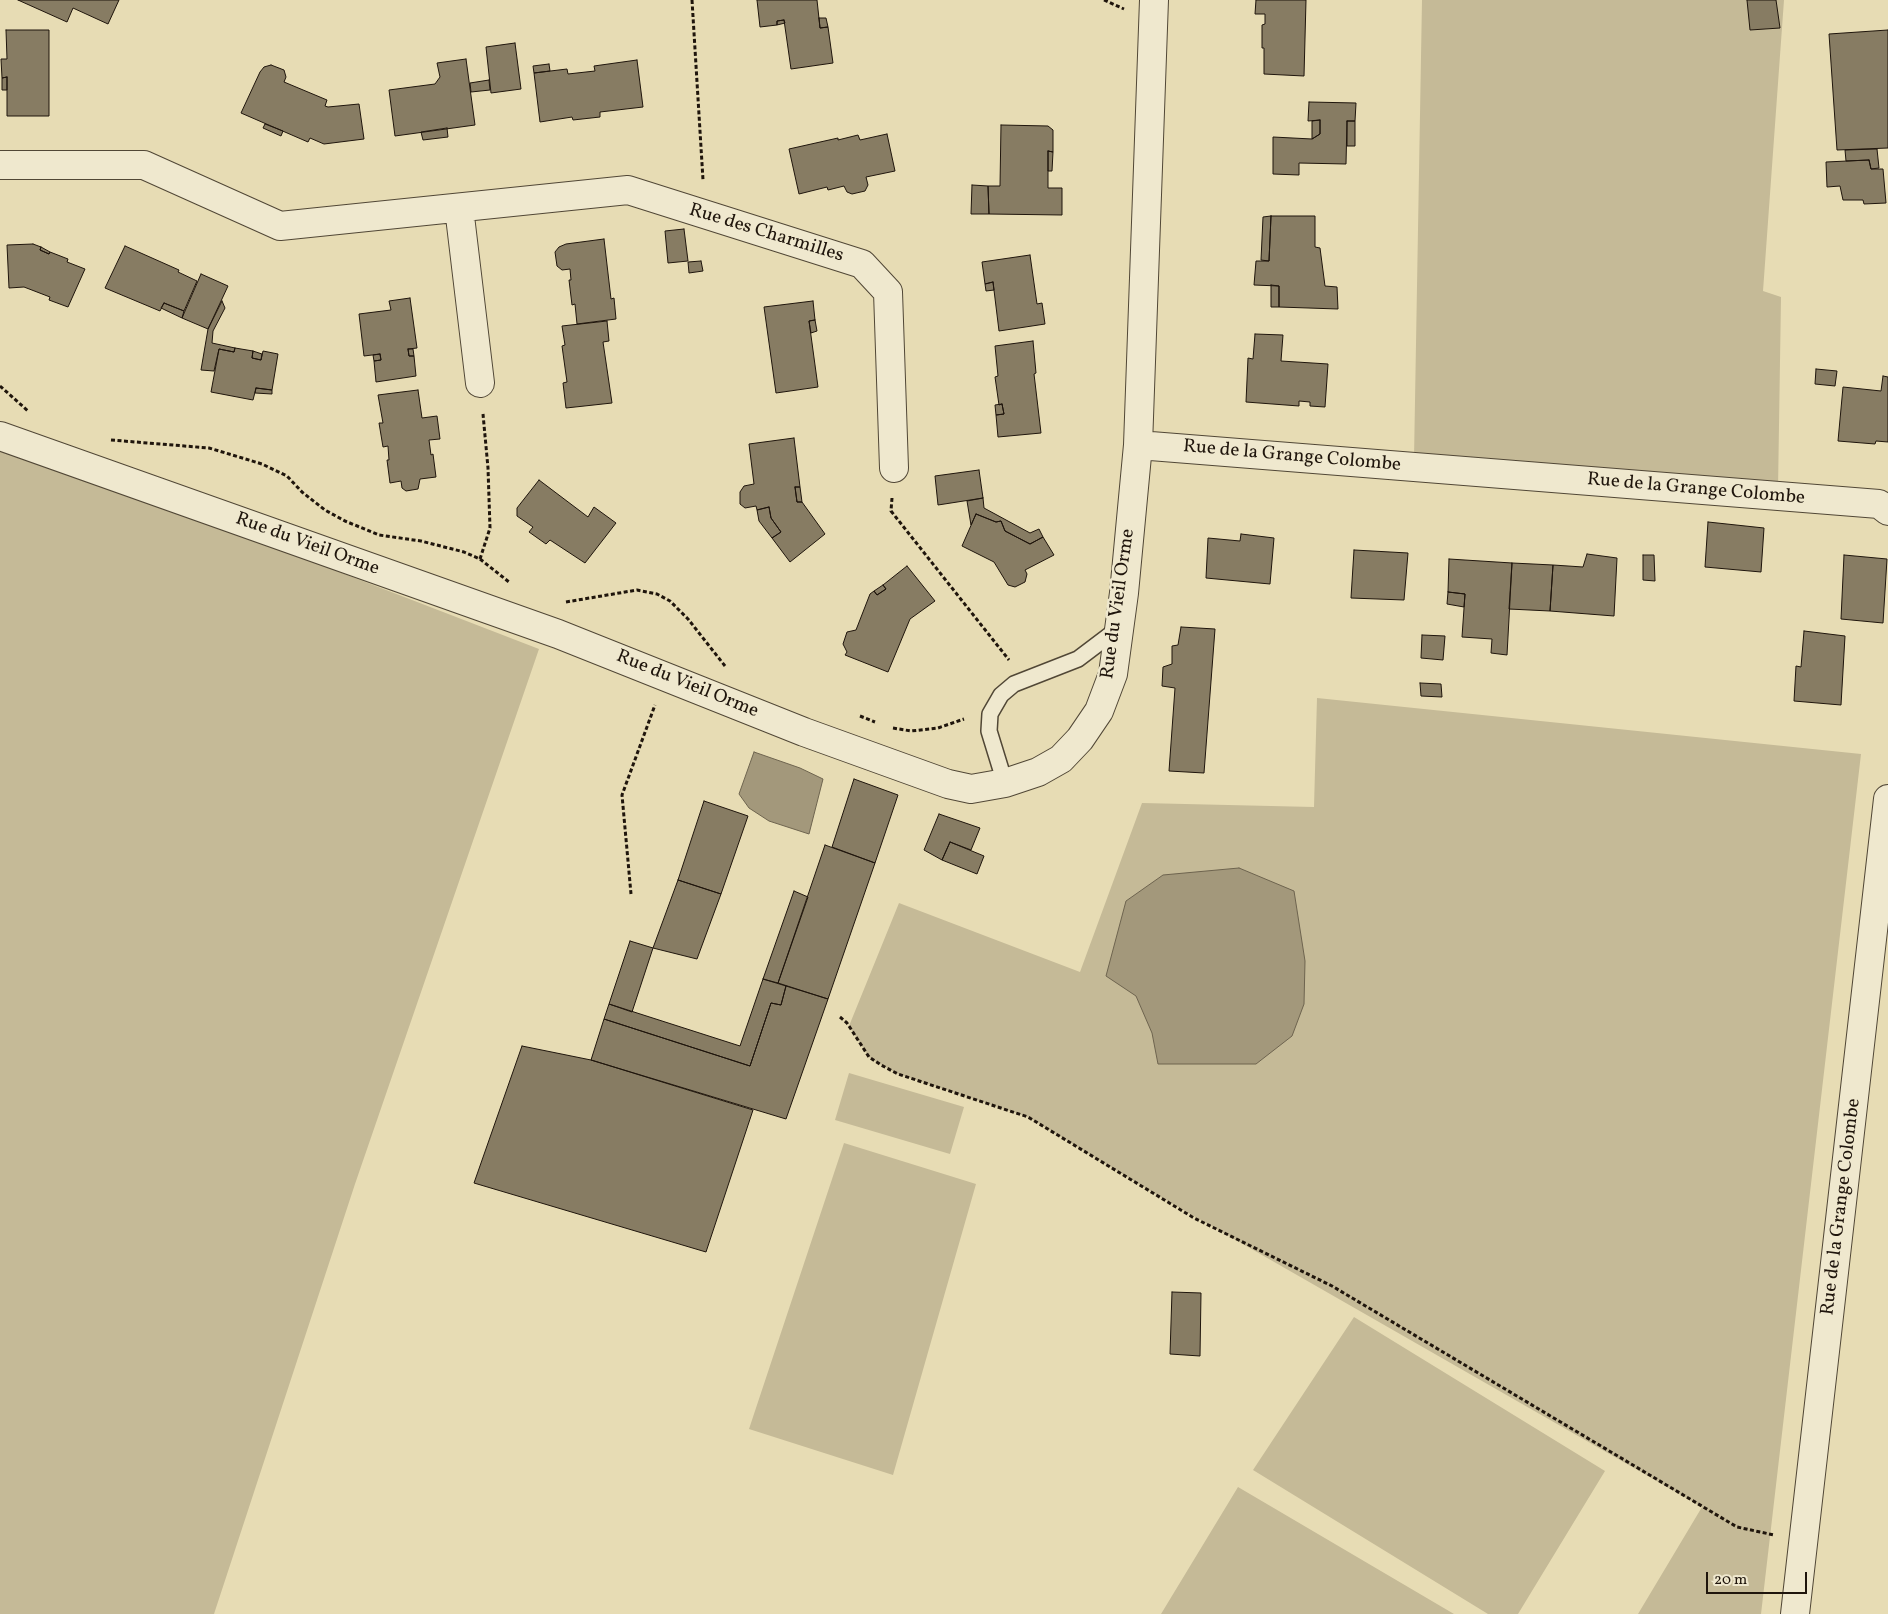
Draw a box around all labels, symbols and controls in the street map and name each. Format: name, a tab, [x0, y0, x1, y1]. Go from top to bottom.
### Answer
street label: Rue des Charmilles	[686, 200, 846, 268]
street label: Rue de la Grange Colombe	[1182, 436, 1402, 478]
street label: Rue de la Grange Colombe	[1586, 469, 1806, 511]
street label: Rue du Vieil Orme	[232, 508, 382, 582]
street label: Rue du Vieil Orme	[1097, 527, 1141, 681]
street label: Rue du Vieil Orme	[613, 646, 761, 724]
street label: Rue de la Grange Colombe	[1817, 1097, 1867, 1317]
scale bar	[1708, 1562, 1809, 1594]
text: 20 m	[1714, 1570, 1747, 1591]

